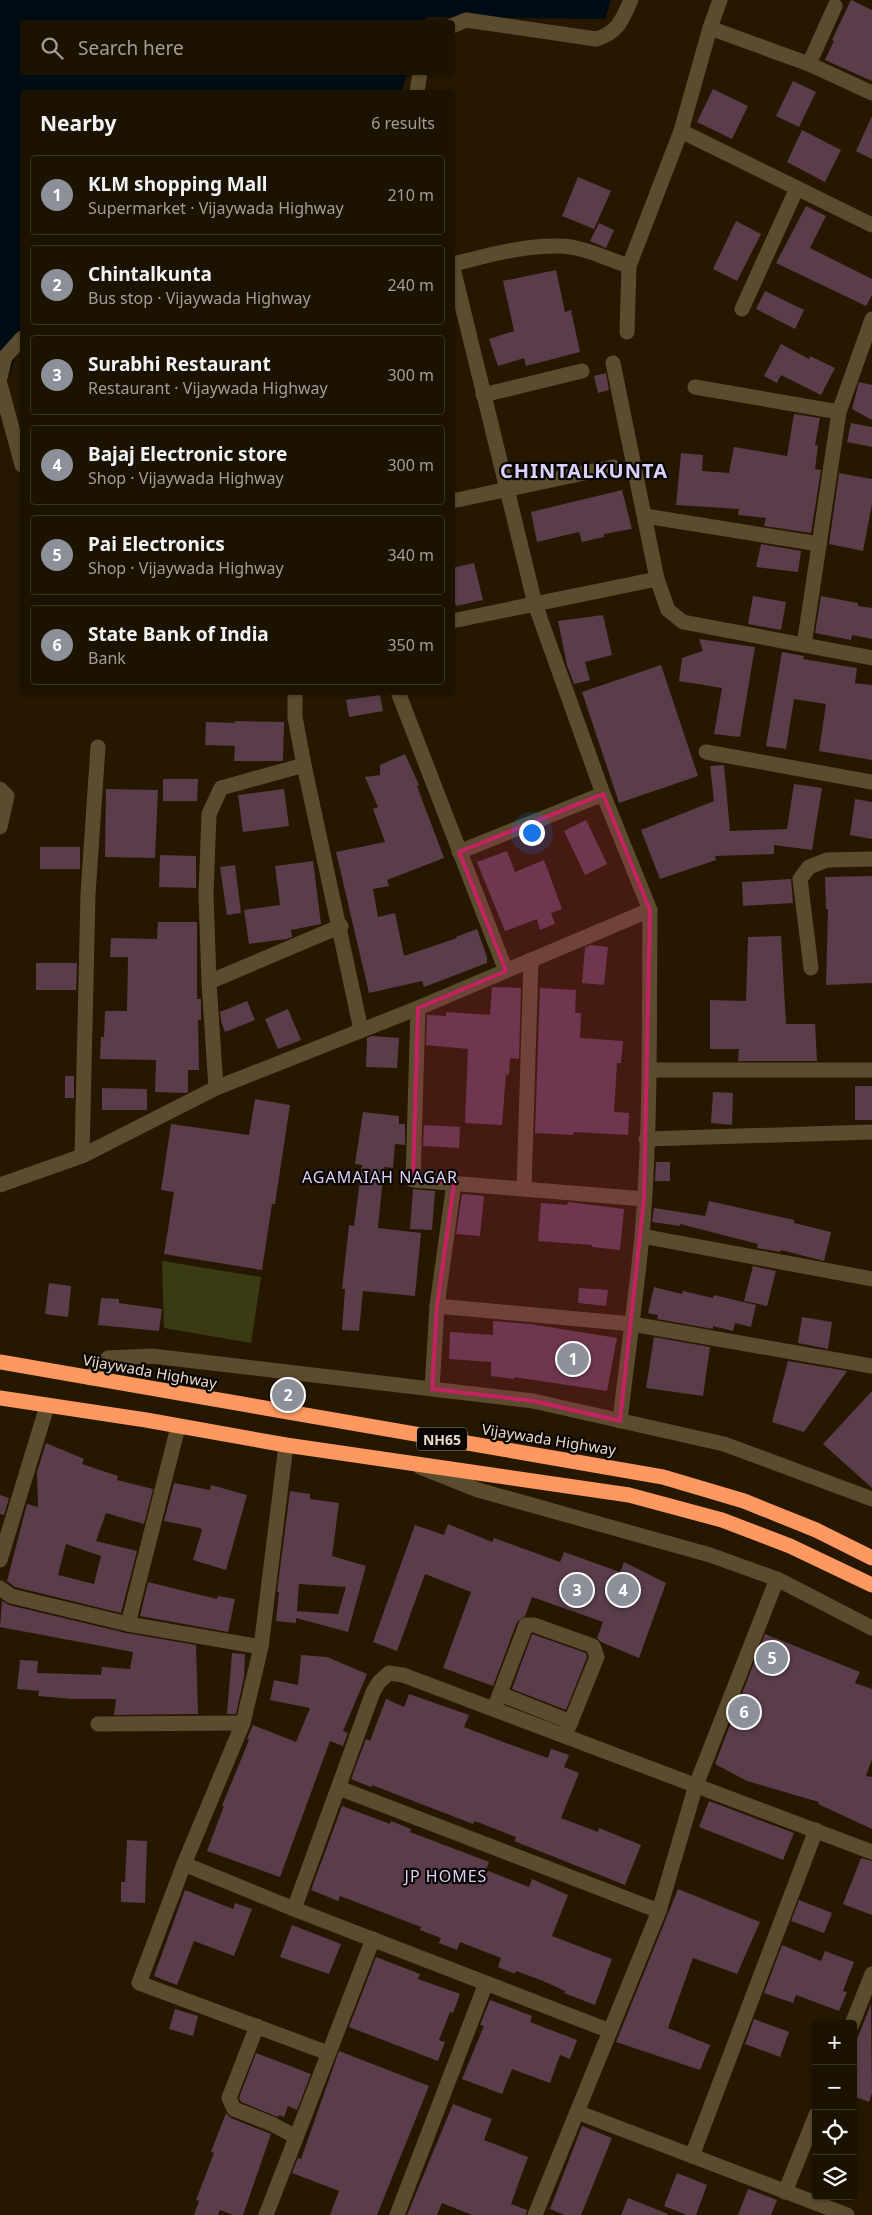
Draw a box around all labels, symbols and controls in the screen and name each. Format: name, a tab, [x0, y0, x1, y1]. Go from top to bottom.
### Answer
search box	[20, 20, 455, 75]
icon: search	[38, 34, 66, 62]
text: Search here	[78, 35, 184, 61]
text: Nearby	[40, 109, 116, 137]
text: 6 results	[371, 112, 435, 134]
text: KLM shopping Mall	[88, 171, 267, 197]
text: 1	[52, 184, 62, 206]
text: 210 m	[387, 184, 434, 206]
text: Supermarket · Vijaywada Highway	[88, 197, 344, 219]
text: Chintalkunta	[88, 261, 212, 287]
text: 2	[52, 274, 62, 296]
text: 240 m	[387, 274, 434, 296]
text: Bus stop · Vijaywada Highway	[88, 287, 311, 309]
text: Surabhi Restaurant	[88, 351, 271, 377]
text: 3	[52, 364, 62, 386]
text: 300 m	[387, 364, 434, 386]
text: Restaurant · Vijaywada Highway	[88, 377, 328, 399]
text: Bajaj Electronic store	[88, 441, 287, 467]
text: 4	[52, 454, 62, 476]
text: 300 m	[387, 454, 434, 476]
district label: CHINTALKUNTA	[500, 457, 668, 484]
text: Shop · Vijaywada Highway	[88, 467, 284, 489]
text: Pai Electronics	[88, 531, 225, 557]
text: 5	[52, 544, 62, 566]
text: 340 m	[387, 544, 434, 566]
text: Shop · Vijaywada Highway	[88, 557, 284, 579]
text: State Bank of India	[88, 621, 269, 647]
text: 6	[52, 634, 62, 656]
text: 350 m	[387, 634, 434, 656]
text: Bank	[88, 647, 126, 669]
your location	[519, 820, 545, 846]
district label: AGAMAIAH NAGAR	[302, 1166, 458, 1188]
pin: 1	[557, 1340, 589, 1378]
street label: Vijaywada Highway	[81, 1349, 219, 1393]
pin: 2	[272, 1376, 304, 1414]
street label: Vijaywada Highway	[480, 1418, 618, 1460]
road number: NH65	[417, 1428, 467, 1450]
pin: 3	[561, 1571, 593, 1609]
pin: 4	[607, 1571, 639, 1609]
pin: 5	[756, 1639, 788, 1677]
pin: 6	[728, 1693, 760, 1731]
district label: JP HOMES	[403, 1865, 487, 1887]
map controls	[812, 2020, 857, 2200]
button: +	[812, 2020, 857, 2065]
button: −	[812, 2065, 857, 2110]
button: locate	[812, 2110, 857, 2155]
button: layers	[812, 2155, 857, 2200]

